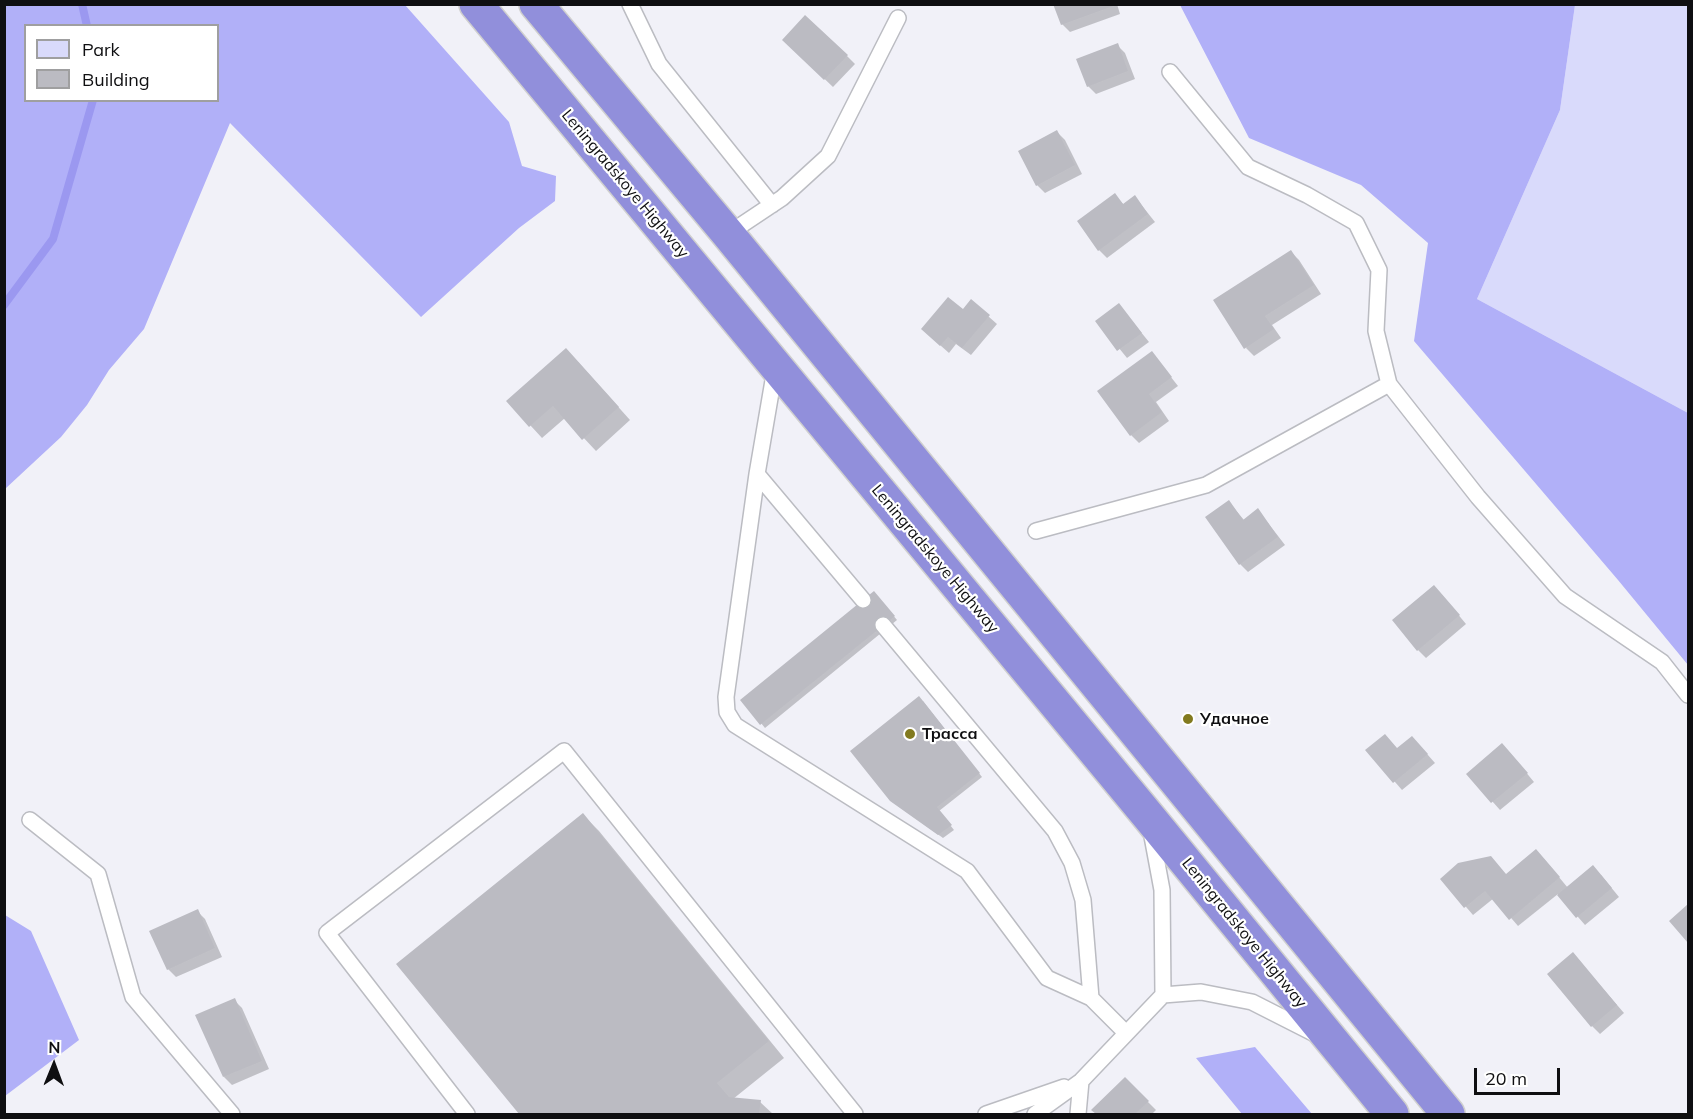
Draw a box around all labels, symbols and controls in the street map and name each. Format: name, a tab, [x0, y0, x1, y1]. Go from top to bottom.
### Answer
legend	[24, 24, 219, 102]
text: Park	[82, 38, 120, 61]
text: Building	[82, 68, 150, 91]
street label: Leningradskoye Highway	[557, 106, 693, 262]
street label: Leningradskoye Highway	[867, 481, 1003, 637]
place label: Удачное	[1200, 709, 1269, 729]
marker: Удачное	[1181, 712, 1195, 726]
place label: Трасса	[922, 724, 978, 744]
marker: Трасса	[903, 727, 917, 741]
street label: Leningradskoye Highway	[1178, 854, 1310, 1012]
north arrow	[24, 1035, 84, 1095]
text: N	[48, 1037, 61, 1057]
scale bar	[1477, 1056, 1562, 1094]
text: 20 m	[1485, 1067, 1527, 1090]

